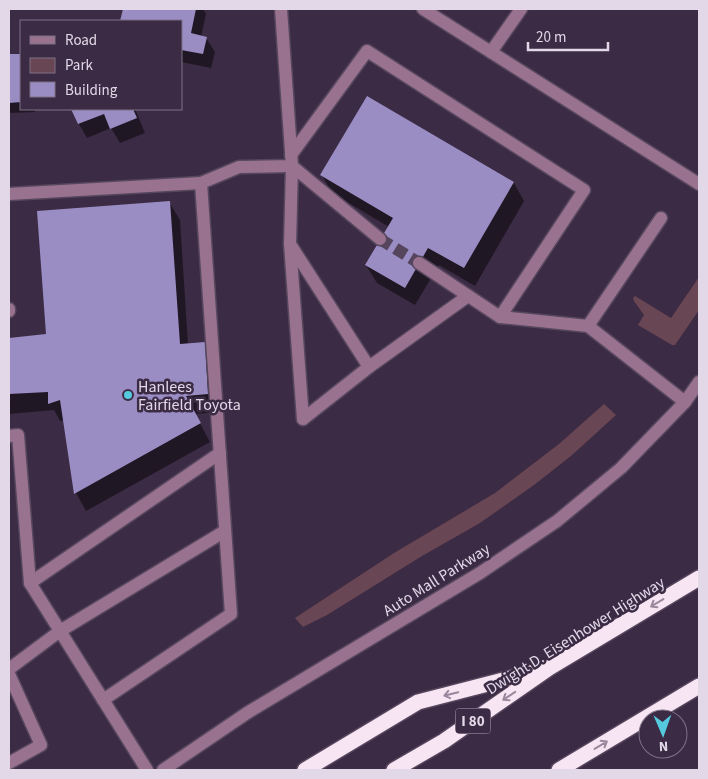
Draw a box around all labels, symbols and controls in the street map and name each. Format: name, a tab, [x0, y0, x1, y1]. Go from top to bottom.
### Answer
legend	[20, 20, 182, 110]
scale bar	[528, 20, 608, 52]
text: 20 m	[536, 27, 566, 48]
text: Road	[65, 30, 97, 51]
text: Park	[65, 55, 94, 76]
text: Building	[65, 80, 118, 101]
place label: Hanlees Fairfield Toyota	[138, 376, 241, 416]
marker: Hanlees Fairfield Toyota	[122, 389, 134, 401]
street label: Auto Mall Parkway	[379, 538, 495, 622]
street label: Dwight D. Eisenhower Highway	[482, 571, 670, 700]
one-way arrow	[651, 599, 665, 609]
one-way arrow	[443, 689, 459, 699]
one-way arrow	[502, 691, 516, 701]
road number: I 80	[456, 708, 490, 734]
north arrow	[638, 709, 688, 759]
text: N	[658, 736, 668, 756]
one-way arrow	[594, 740, 608, 750]

